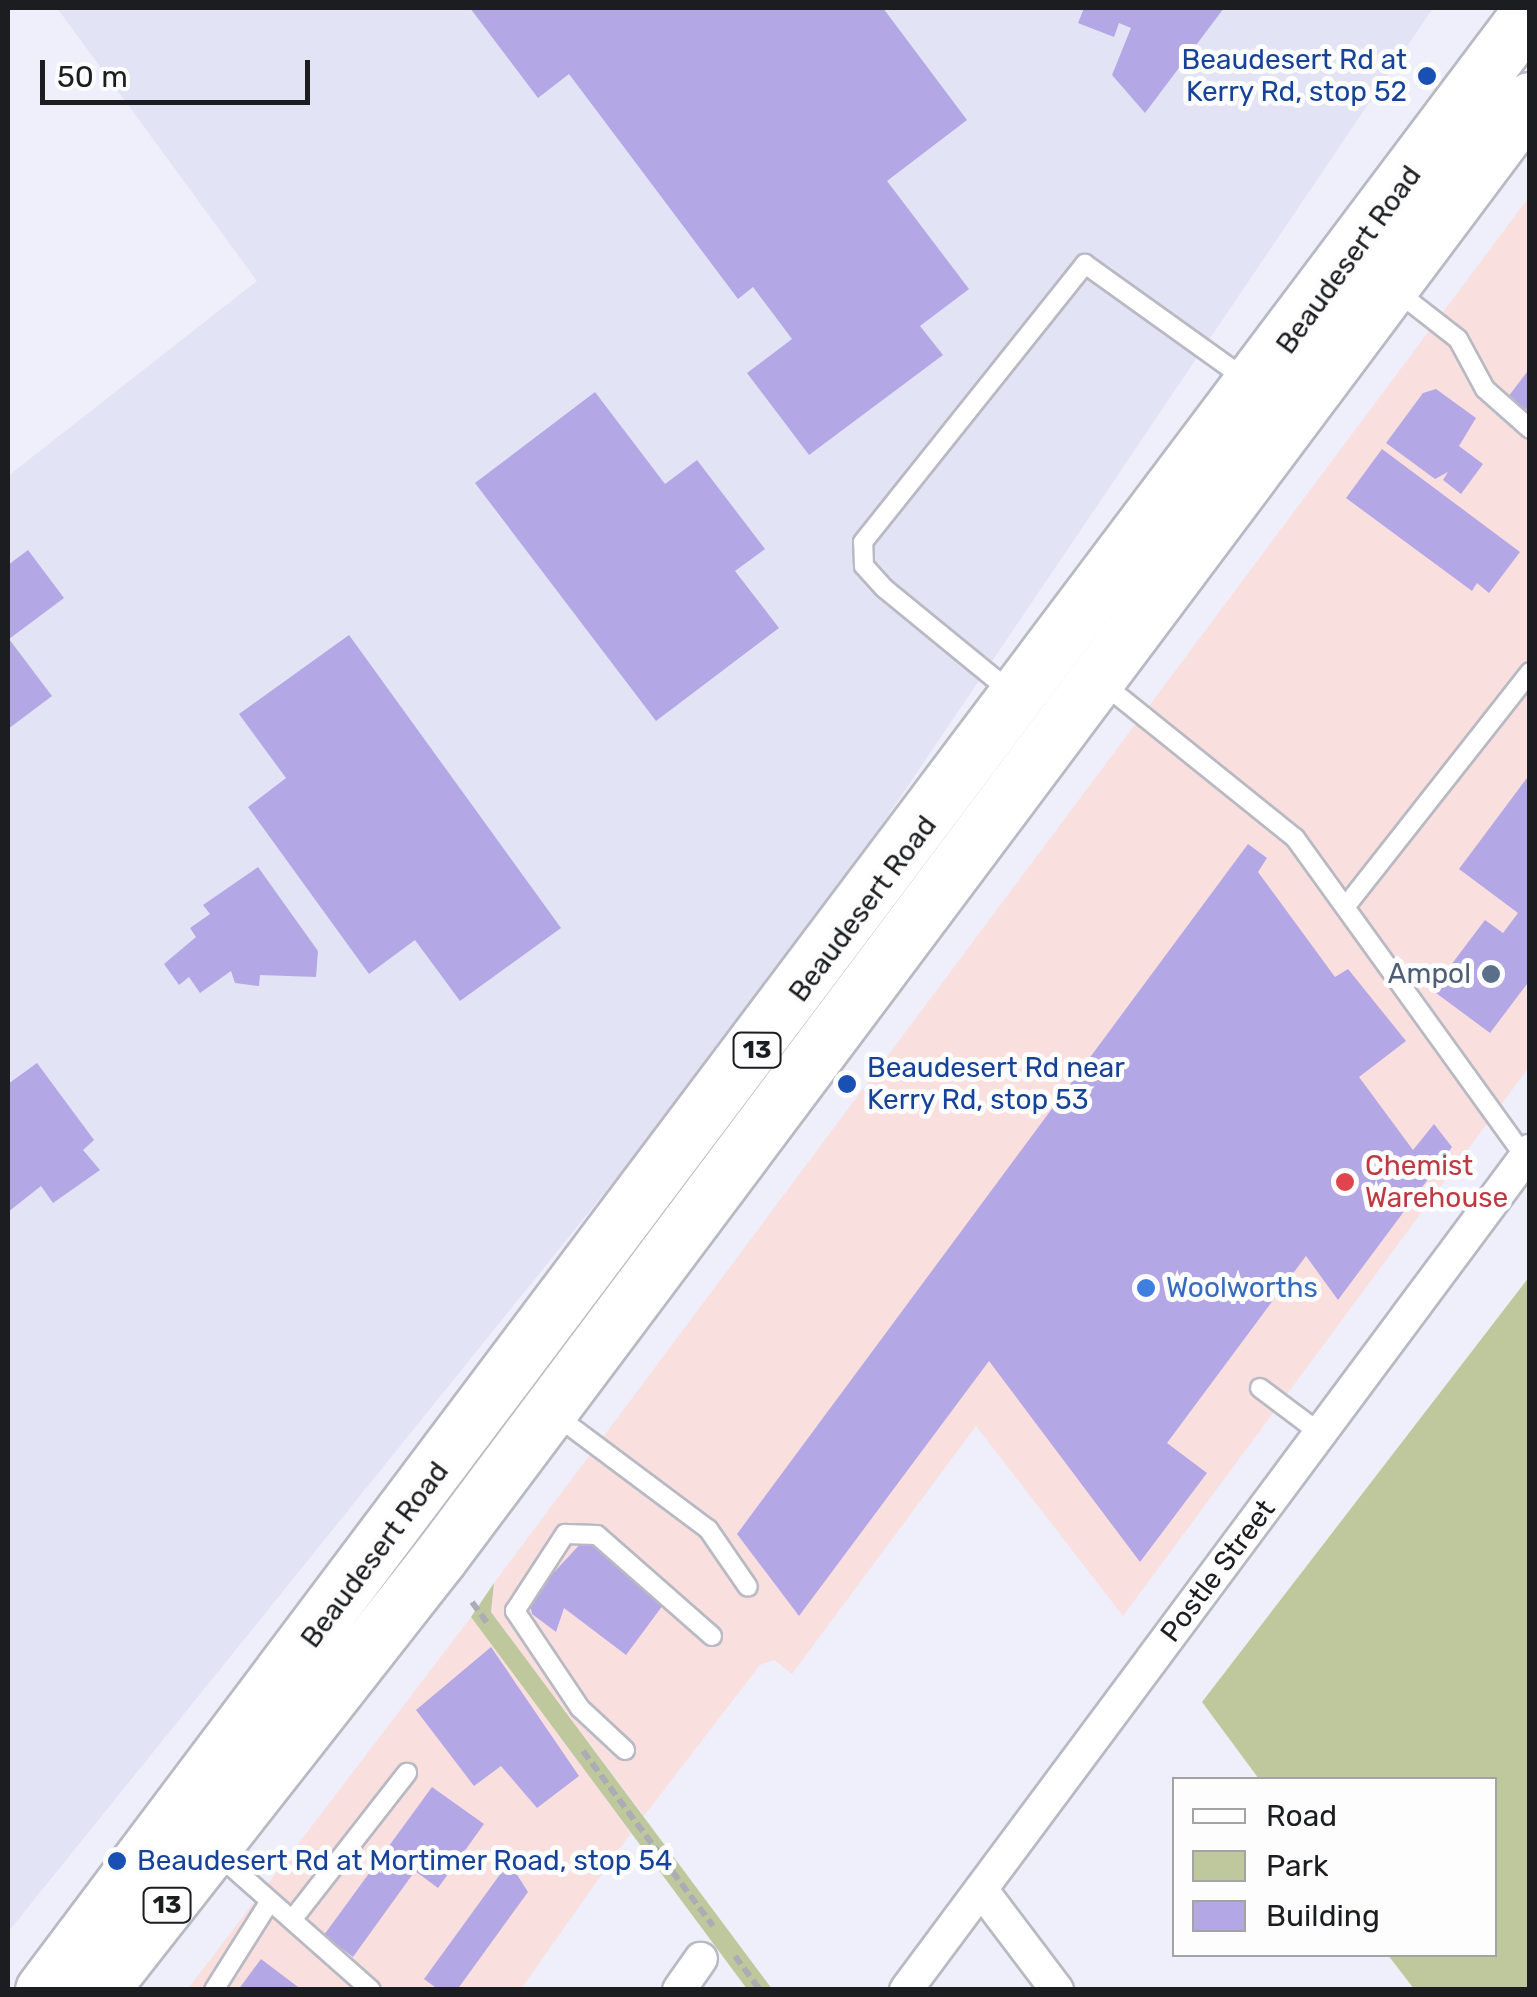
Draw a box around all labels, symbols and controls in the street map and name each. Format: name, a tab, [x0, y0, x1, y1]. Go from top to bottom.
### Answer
scale bar	[45, 40, 315, 102]
place label: Beaudesert Rd at Kerry Rd, stop 52	[1182, 43, 1407, 109]
text: 50 m	[57, 59, 128, 95]
marker: Beaudesert Rd at Kerry Rd, stop 52	[1416, 65, 1438, 87]
street label: Beaudesert Road	[1270, 160, 1428, 360]
street label: Beaudesert Road	[782, 810, 944, 1008]
place label: Ampol	[1388, 957, 1471, 991]
marker: Ampol	[1480, 963, 1502, 985]
road number: 13	[732, 1030, 782, 1070]
place label: Beaudesert Rd near Kerry Rd, stop 53	[867, 1051, 1125, 1117]
marker: Beaudesert Rd near Kerry Rd, stop 53	[836, 1073, 858, 1095]
place label: Chemist Warehouse	[1365, 1149, 1508, 1215]
marker: Chemist Warehouse	[1334, 1171, 1356, 1193]
place label: Woolworths	[1166, 1271, 1318, 1305]
marker: Woolworths	[1135, 1277, 1157, 1299]
street label: Beaudesert Road	[294, 1456, 456, 1654]
street label: Postle Street	[1154, 1493, 1282, 1649]
legend	[1172, 1777, 1497, 1957]
text: Road	[1266, 1798, 1337, 1834]
place label: Beaudesert Rd at Mortimer Road, stop 54	[137, 1844, 673, 1878]
text: Park	[1266, 1848, 1328, 1884]
marker: Beaudesert Rd at Mortimer Road, stop 54	[106, 1850, 128, 1872]
road number: 13	[142, 1885, 192, 1925]
text: Building	[1266, 1898, 1380, 1934]

